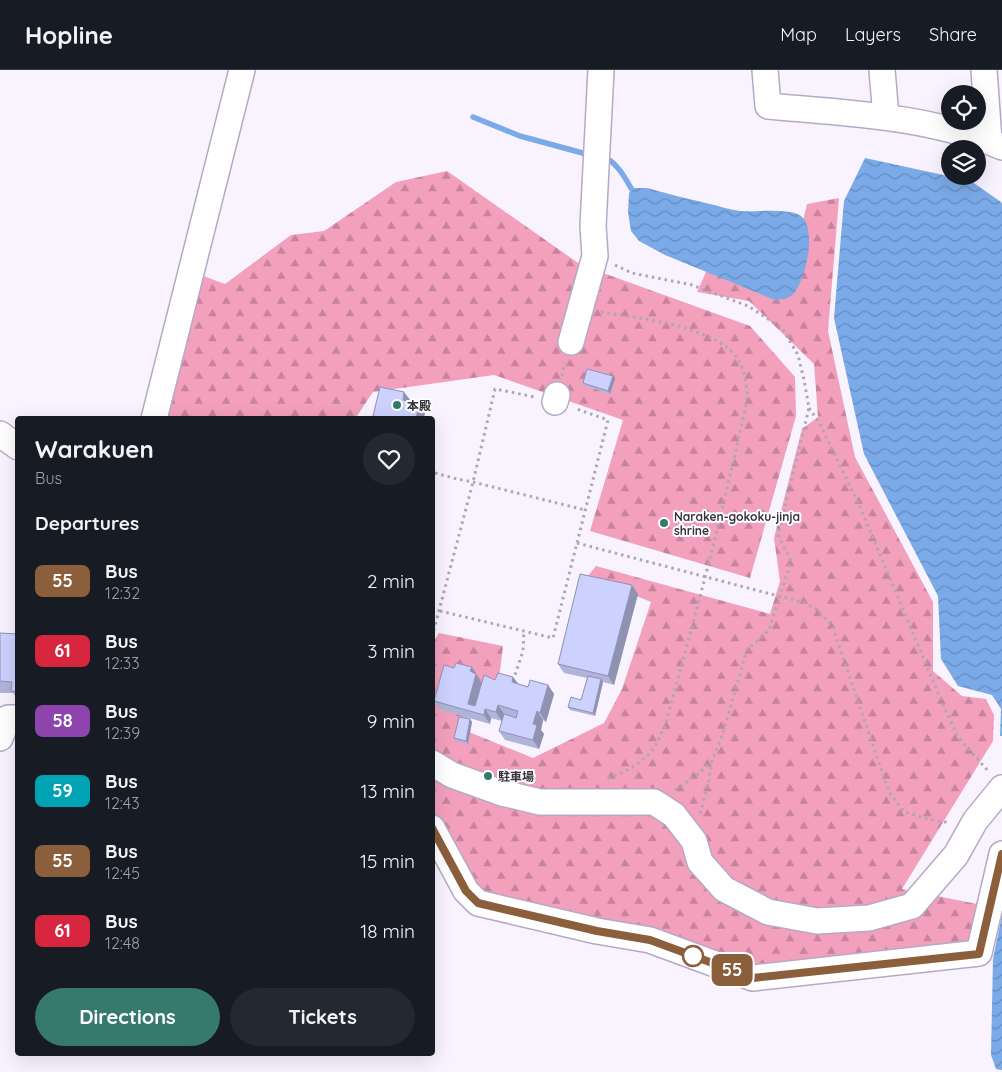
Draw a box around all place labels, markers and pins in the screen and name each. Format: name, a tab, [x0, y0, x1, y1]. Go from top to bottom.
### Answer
place label: 本殿	[407, 398, 431, 413]
marker: 本殿	[391, 399, 403, 411]
place label: Naraken-gokoku-jinja shrine	[674, 509, 800, 538]
marker: Naraken-gokoku-jinja shrine	[658, 517, 670, 529]
place label: 駐車場	[498, 769, 534, 784]
marker: 駐車場	[482, 770, 494, 782]
unlabelled marker	[682, 945, 704, 967]

